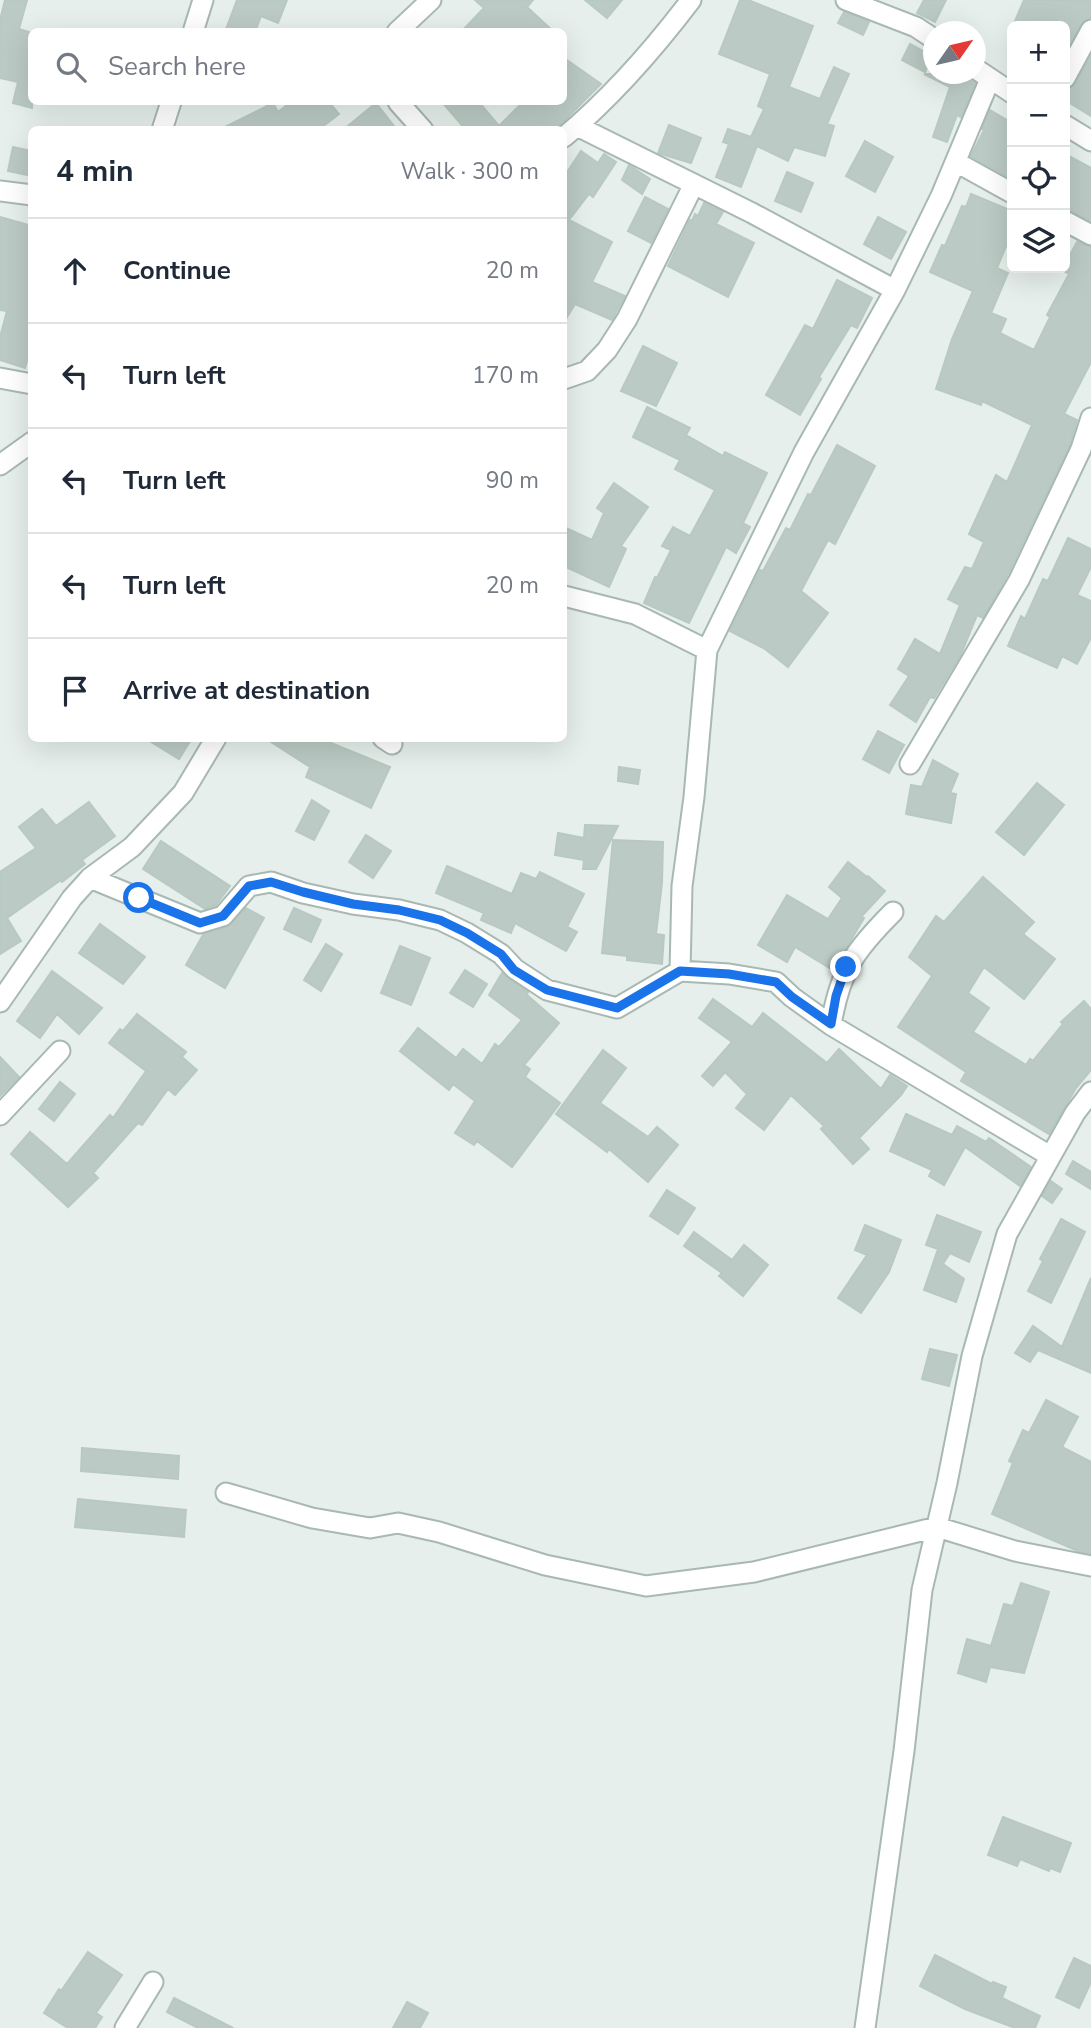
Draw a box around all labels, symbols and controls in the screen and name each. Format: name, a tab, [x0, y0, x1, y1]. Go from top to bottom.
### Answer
north arrow	[923, 21, 986, 84]
map controls	[1007, 21, 1070, 273]
button: +	[1007, 21, 1070, 84]
search box	[28, 28, 567, 105]
icon: search	[52, 48, 90, 86]
text: Search here	[108, 49, 246, 84]
button: −	[1007, 84, 1070, 147]
button: locate	[1007, 147, 1070, 210]
text: 4 min	[56, 151, 134, 192]
text: Walk · 300 m	[400, 156, 539, 187]
button: layers	[1007, 210, 1070, 273]
icon: ahead	[56, 252, 94, 290]
text: Continue	[123, 253, 231, 288]
text: 20 m	[486, 255, 539, 286]
icon: left	[56, 357, 94, 395]
text: Turn left	[123, 358, 226, 393]
text: 170 m	[472, 360, 539, 391]
icon: left	[56, 462, 94, 500]
text: Turn left	[123, 463, 226, 498]
text: 90 m	[486, 465, 539, 496]
icon: left	[56, 567, 94, 605]
text: Turn left	[123, 568, 226, 603]
text: 20 m	[486, 570, 539, 601]
icon: arrive	[56, 672, 94, 710]
text: Arrive at destination	[123, 673, 370, 708]
route start	[123, 882, 154, 913]
route end	[830, 951, 861, 982]

